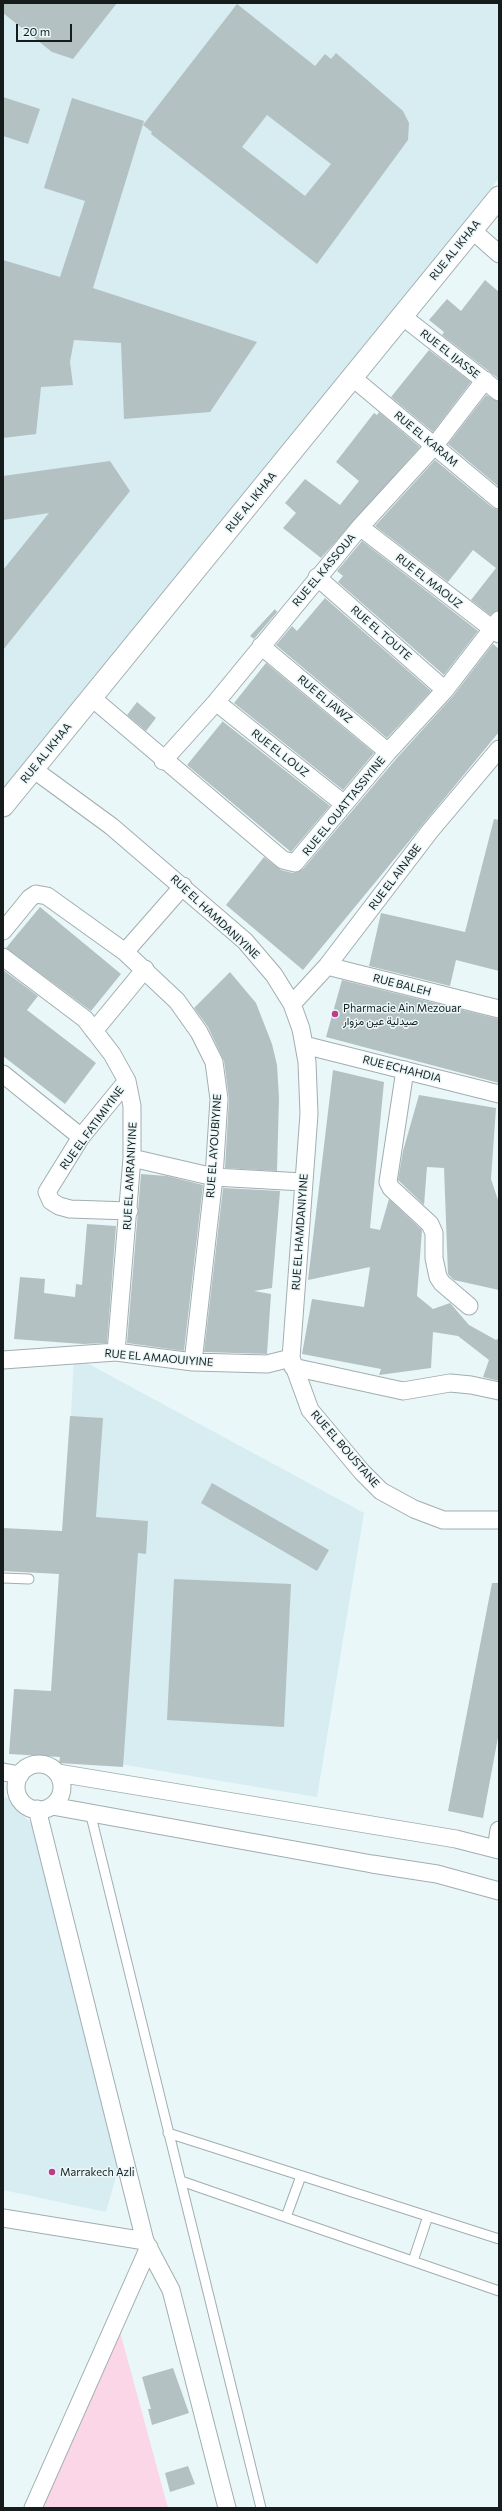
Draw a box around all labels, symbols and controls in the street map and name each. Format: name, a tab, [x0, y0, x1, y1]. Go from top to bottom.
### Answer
scale bar	[18, 16, 74, 42]
text: 20 m	[23, 24, 50, 38]
street label: RUE AL IKHAA	[427, 217, 483, 283]
street label: RUE EL IJASSE	[418, 327, 482, 381]
street label: RUE EL KARAM	[391, 408, 461, 470]
street label: RUE AL IKHAA	[223, 469, 279, 535]
street label: RUE EL KASSOUA	[290, 531, 358, 609]
street label: RUE EL MAOUZ	[393, 551, 465, 611]
street label: RUE EL TOUTE	[348, 603, 414, 663]
street label: RUE EL JAWZ	[295, 672, 355, 726]
street label: RUE AL IKHAA	[18, 720, 74, 786]
street label: RUE EL LOUZ	[249, 726, 311, 780]
street label: RUE EL OUATTASSIYINE	[300, 754, 388, 858]
street label: RUE EL AINABE	[366, 842, 424, 912]
street label: RUE EL HAMDANIYINE	[168, 872, 262, 962]
street label: RUE BALEH	[372, 971, 432, 999]
place label: Pharmacie Ain Mezouar صيدلية عين مزوار	[343, 1001, 461, 1027]
marker: Pharmacie Ain Mezouar صيدلية عين مزوار	[330, 1009, 340, 1019]
street label: RUE ECHAHDIA	[361, 1053, 443, 1085]
street label: RUE EL FATIMIYINE	[57, 1084, 127, 1172]
street label: RUE EL AYOUBIYINE	[204, 1093, 224, 1199]
street label: RUE EL AMRANIYINE	[121, 1122, 139, 1230]
street label: RUE EL HAMDANIYINE	[289, 1173, 311, 1291]
street label: RUE EL AMAOUIYINE	[104, 1347, 214, 1369]
street label: RUE EL BOUSTANE	[308, 1408, 382, 1490]
place label: Marrakech Azli	[60, 2165, 135, 2179]
marker: Marrakech Azli	[47, 2167, 57, 2177]

